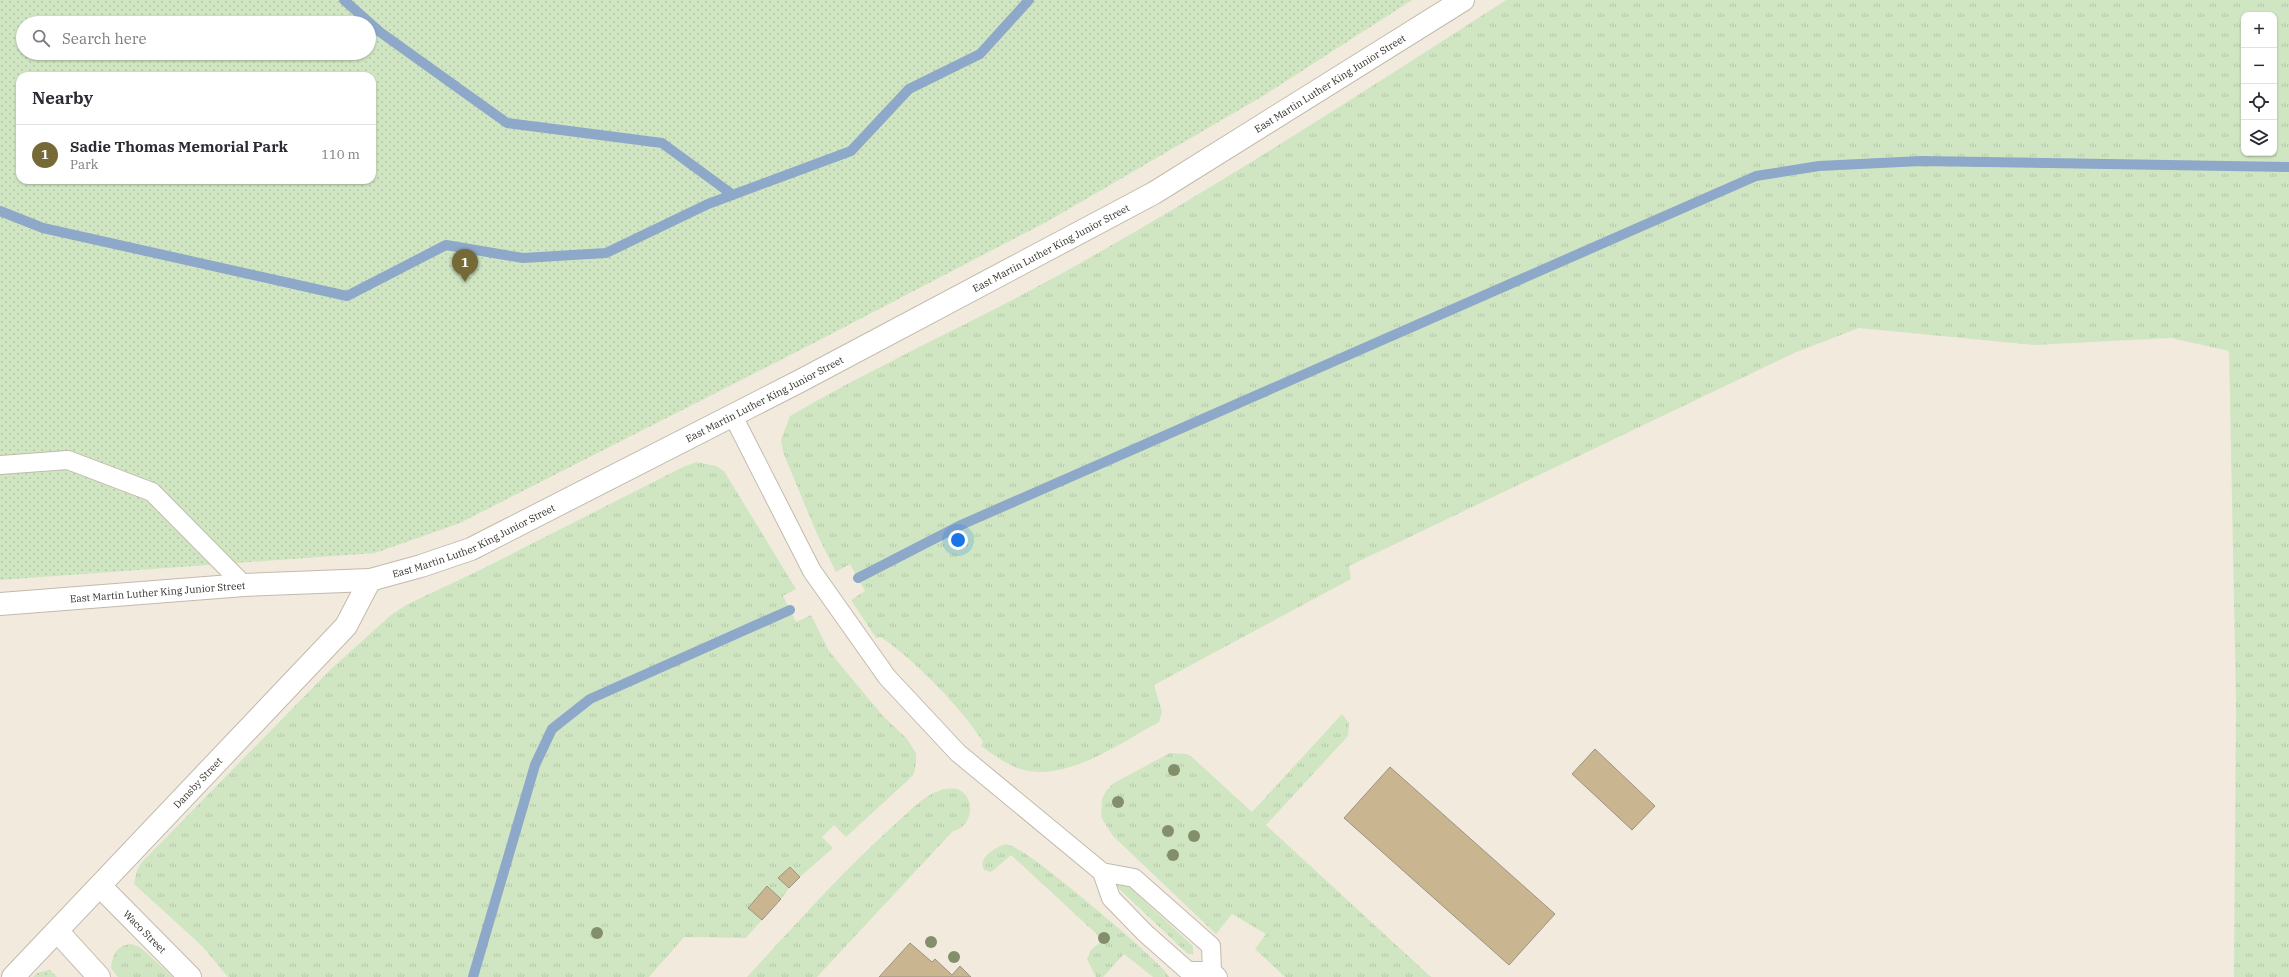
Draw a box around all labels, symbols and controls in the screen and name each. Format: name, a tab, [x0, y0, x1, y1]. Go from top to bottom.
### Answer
map controls	[2241, 12, 2277, 156]
button: +	[2241, 12, 2277, 48]
search box	[16, 16, 376, 60]
icon: search	[30, 27, 52, 49]
text: Search here	[62, 29, 147, 48]
street label: East Martin Luther King Junior Street	[1252, 31, 1408, 135]
button: −	[2241, 48, 2277, 84]
button: locate	[2241, 84, 2277, 120]
text: Nearby	[32, 87, 93, 109]
button: layers	[2241, 120, 2277, 156]
text: Sadie Thomas Memorial Park	[70, 137, 288, 156]
text: 1	[41, 146, 49, 163]
text: 110 m	[321, 146, 360, 163]
text: Park	[70, 156, 98, 173]
street label: East Martin Luther King Junior Street	[970, 201, 1132, 295]
pin: 1	[452, 249, 478, 282]
street label: East Martin Luther King Junior Street	[683, 353, 846, 445]
street label: East Martin Luther King Junior Street	[391, 501, 558, 580]
your location	[948, 530, 968, 550]
street label: East Martin Luther King Junior Street	[69, 578, 246, 605]
street label: Dansby Street	[170, 754, 225, 811]
street label: Waco Street	[121, 907, 170, 956]

